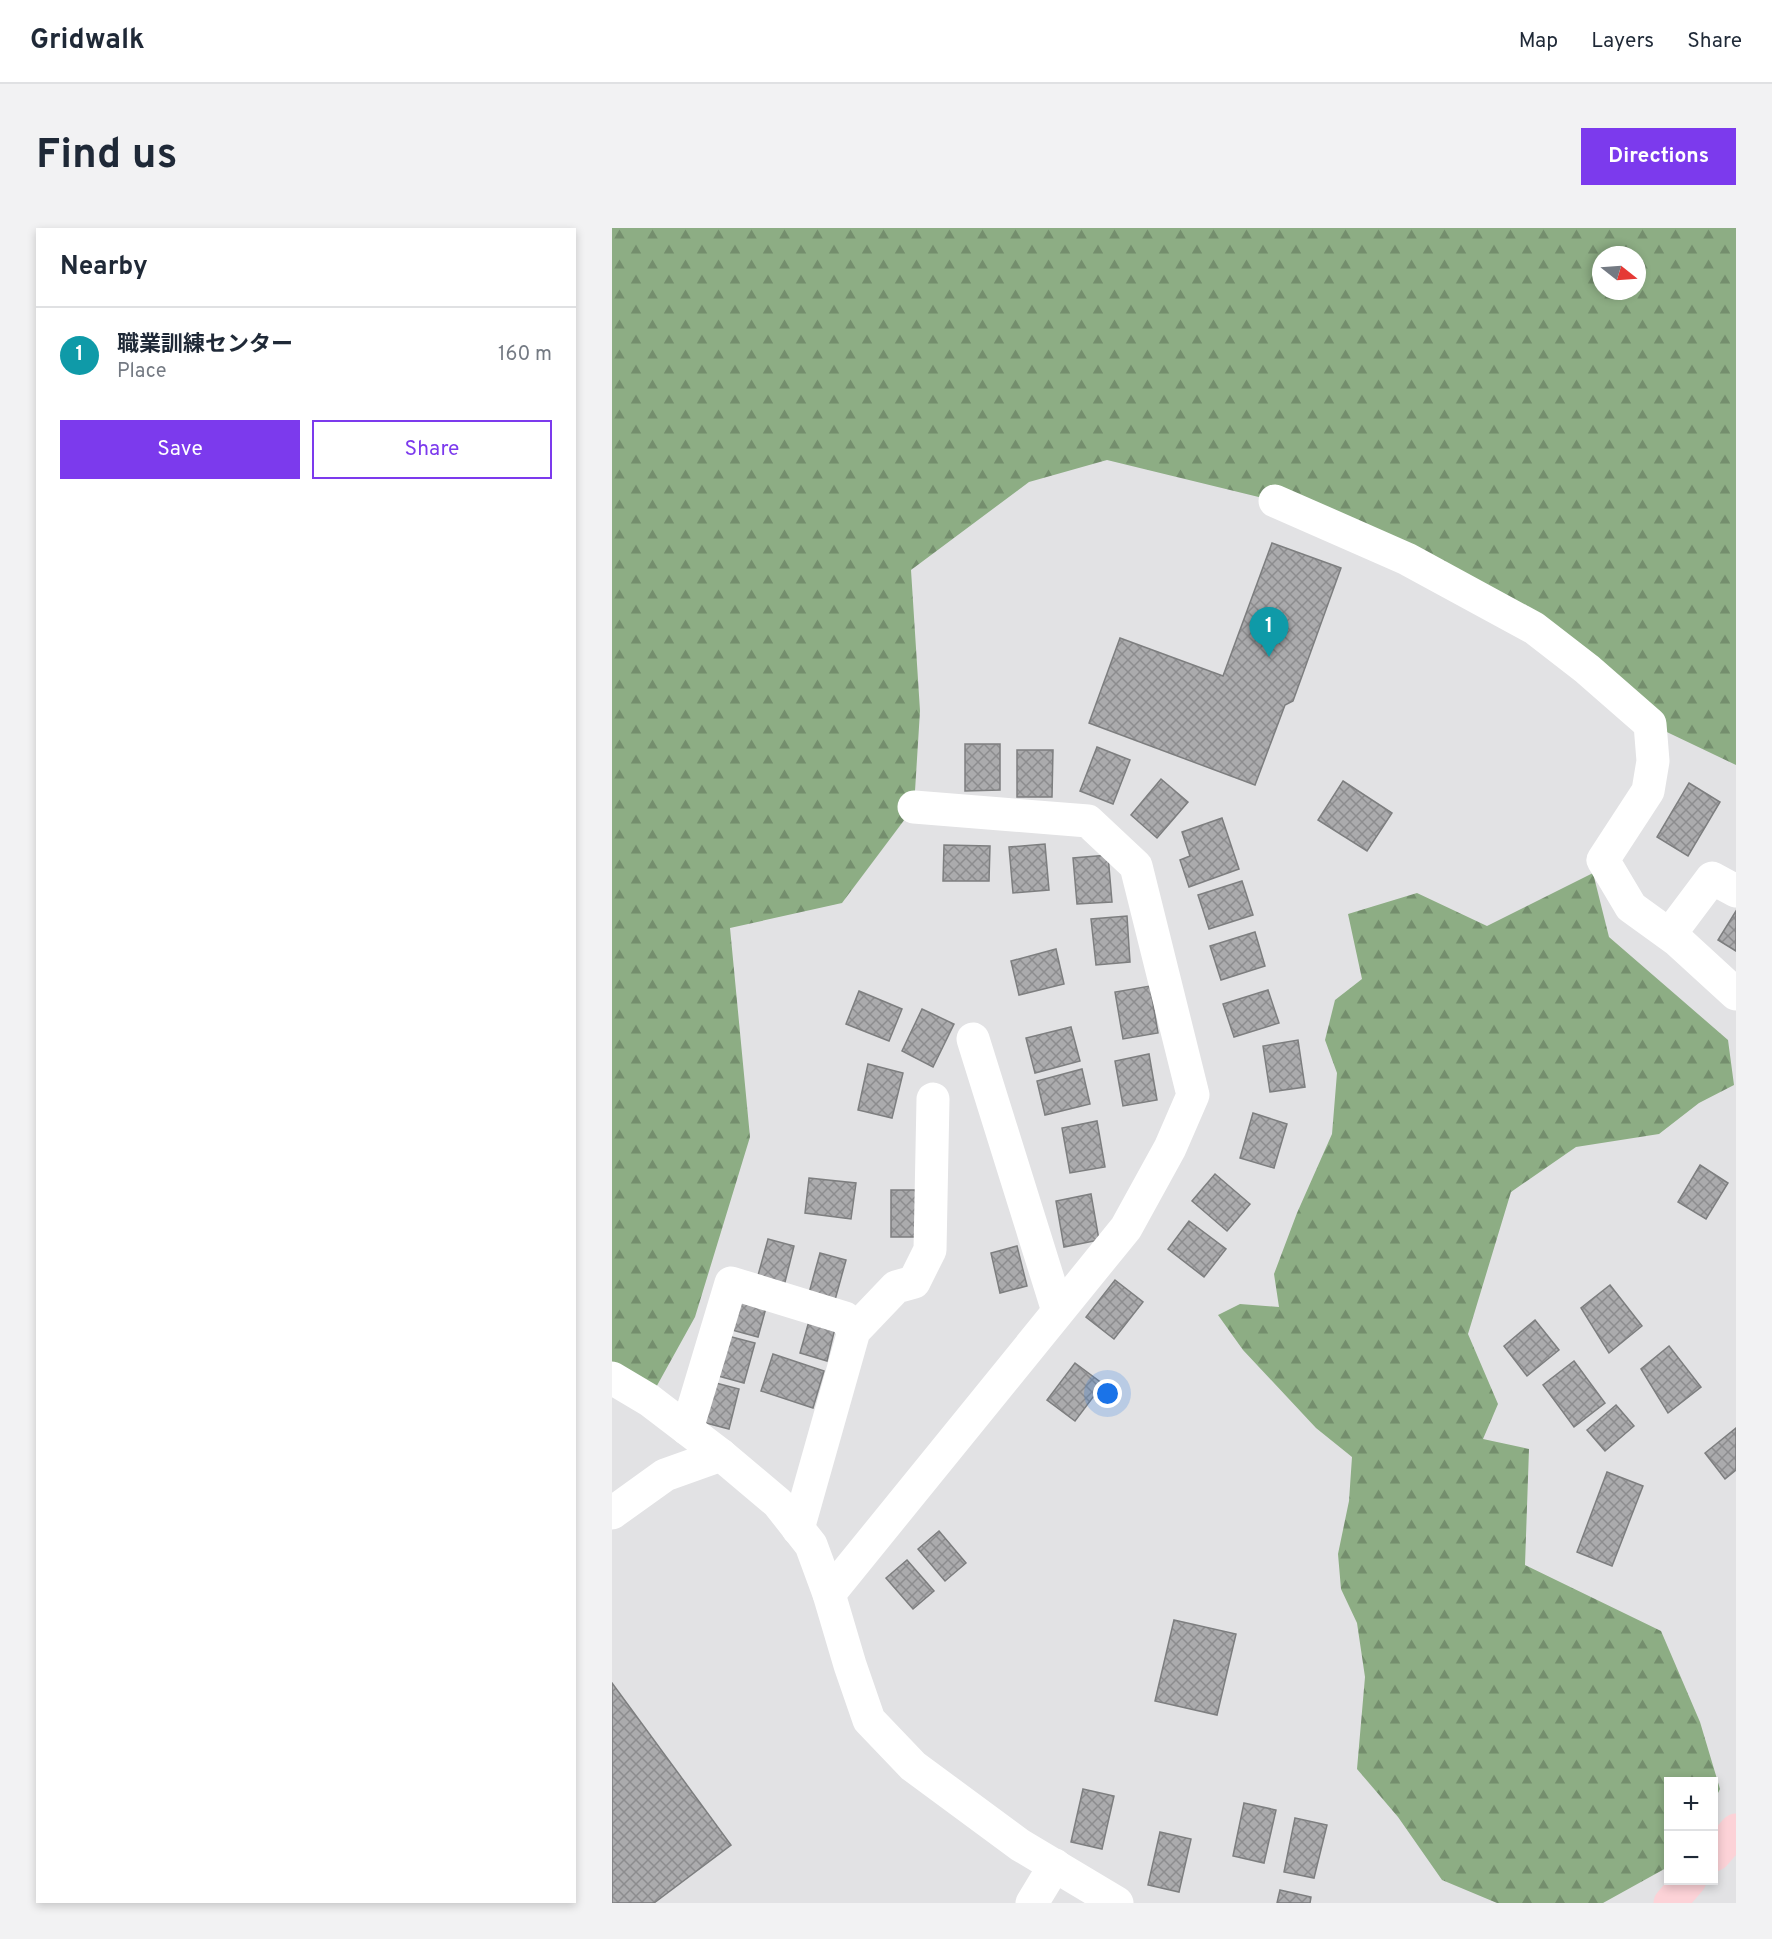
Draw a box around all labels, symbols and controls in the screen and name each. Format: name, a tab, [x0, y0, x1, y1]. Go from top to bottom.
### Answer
text: Gridwalk	[30, 23, 145, 59]
text: Map	[1519, 28, 1558, 55]
text: Layers	[1591, 28, 1654, 55]
text: Share	[1687, 28, 1742, 55]
button: Directions	[1581, 128, 1736, 185]
text: Find us	[36, 130, 177, 183]
north arrow	[1592, 246, 1646, 300]
text: Nearby	[60, 251, 148, 284]
text: 職業訓練センター	[117, 332, 293, 359]
text: 1	[76, 342, 84, 368]
text: 160 m	[498, 342, 552, 368]
text: Place	[117, 359, 167, 385]
button: Save	[60, 420, 300, 479]
button: Share	[312, 420, 552, 479]
pin: 1	[1250, 608, 1288, 657]
your location	[1093, 1379, 1122, 1408]
map controls	[1664, 1777, 1718, 1885]
button: +	[1664, 1777, 1718, 1831]
button: −	[1664, 1831, 1718, 1885]

